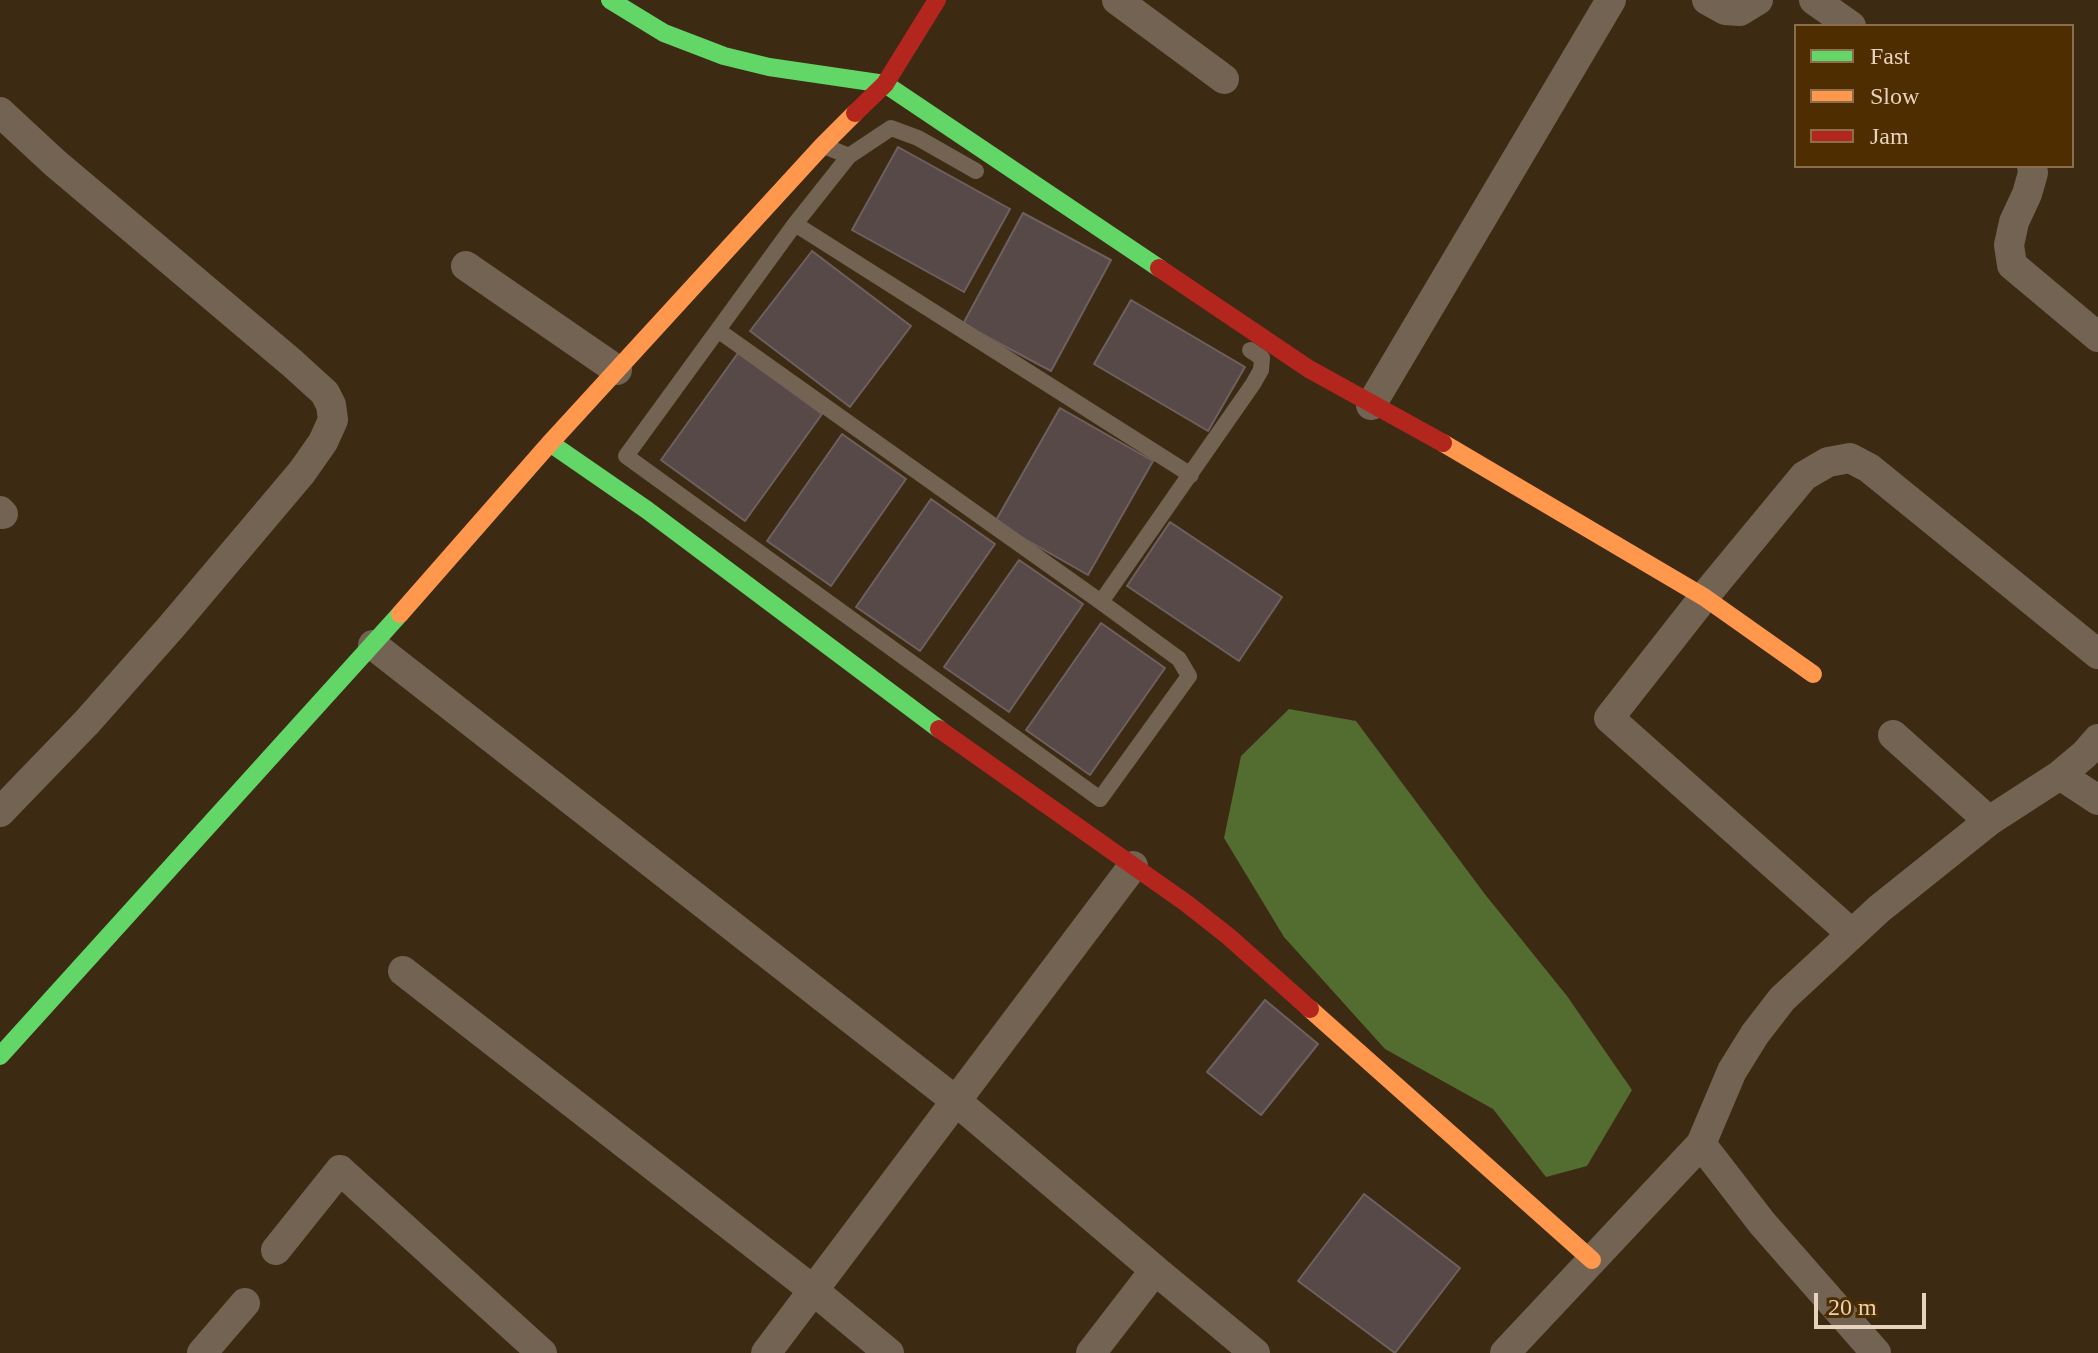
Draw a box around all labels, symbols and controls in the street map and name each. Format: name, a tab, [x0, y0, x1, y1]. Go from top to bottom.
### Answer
legend	[1794, 24, 2074, 168]
text: Fast	[1870, 43, 1910, 69]
text: Slow	[1870, 83, 1919, 109]
text: Jam	[1870, 123, 1909, 149]
scale bar	[1818, 1277, 1930, 1327]
text: 20 m	[1828, 1294, 1877, 1320]

